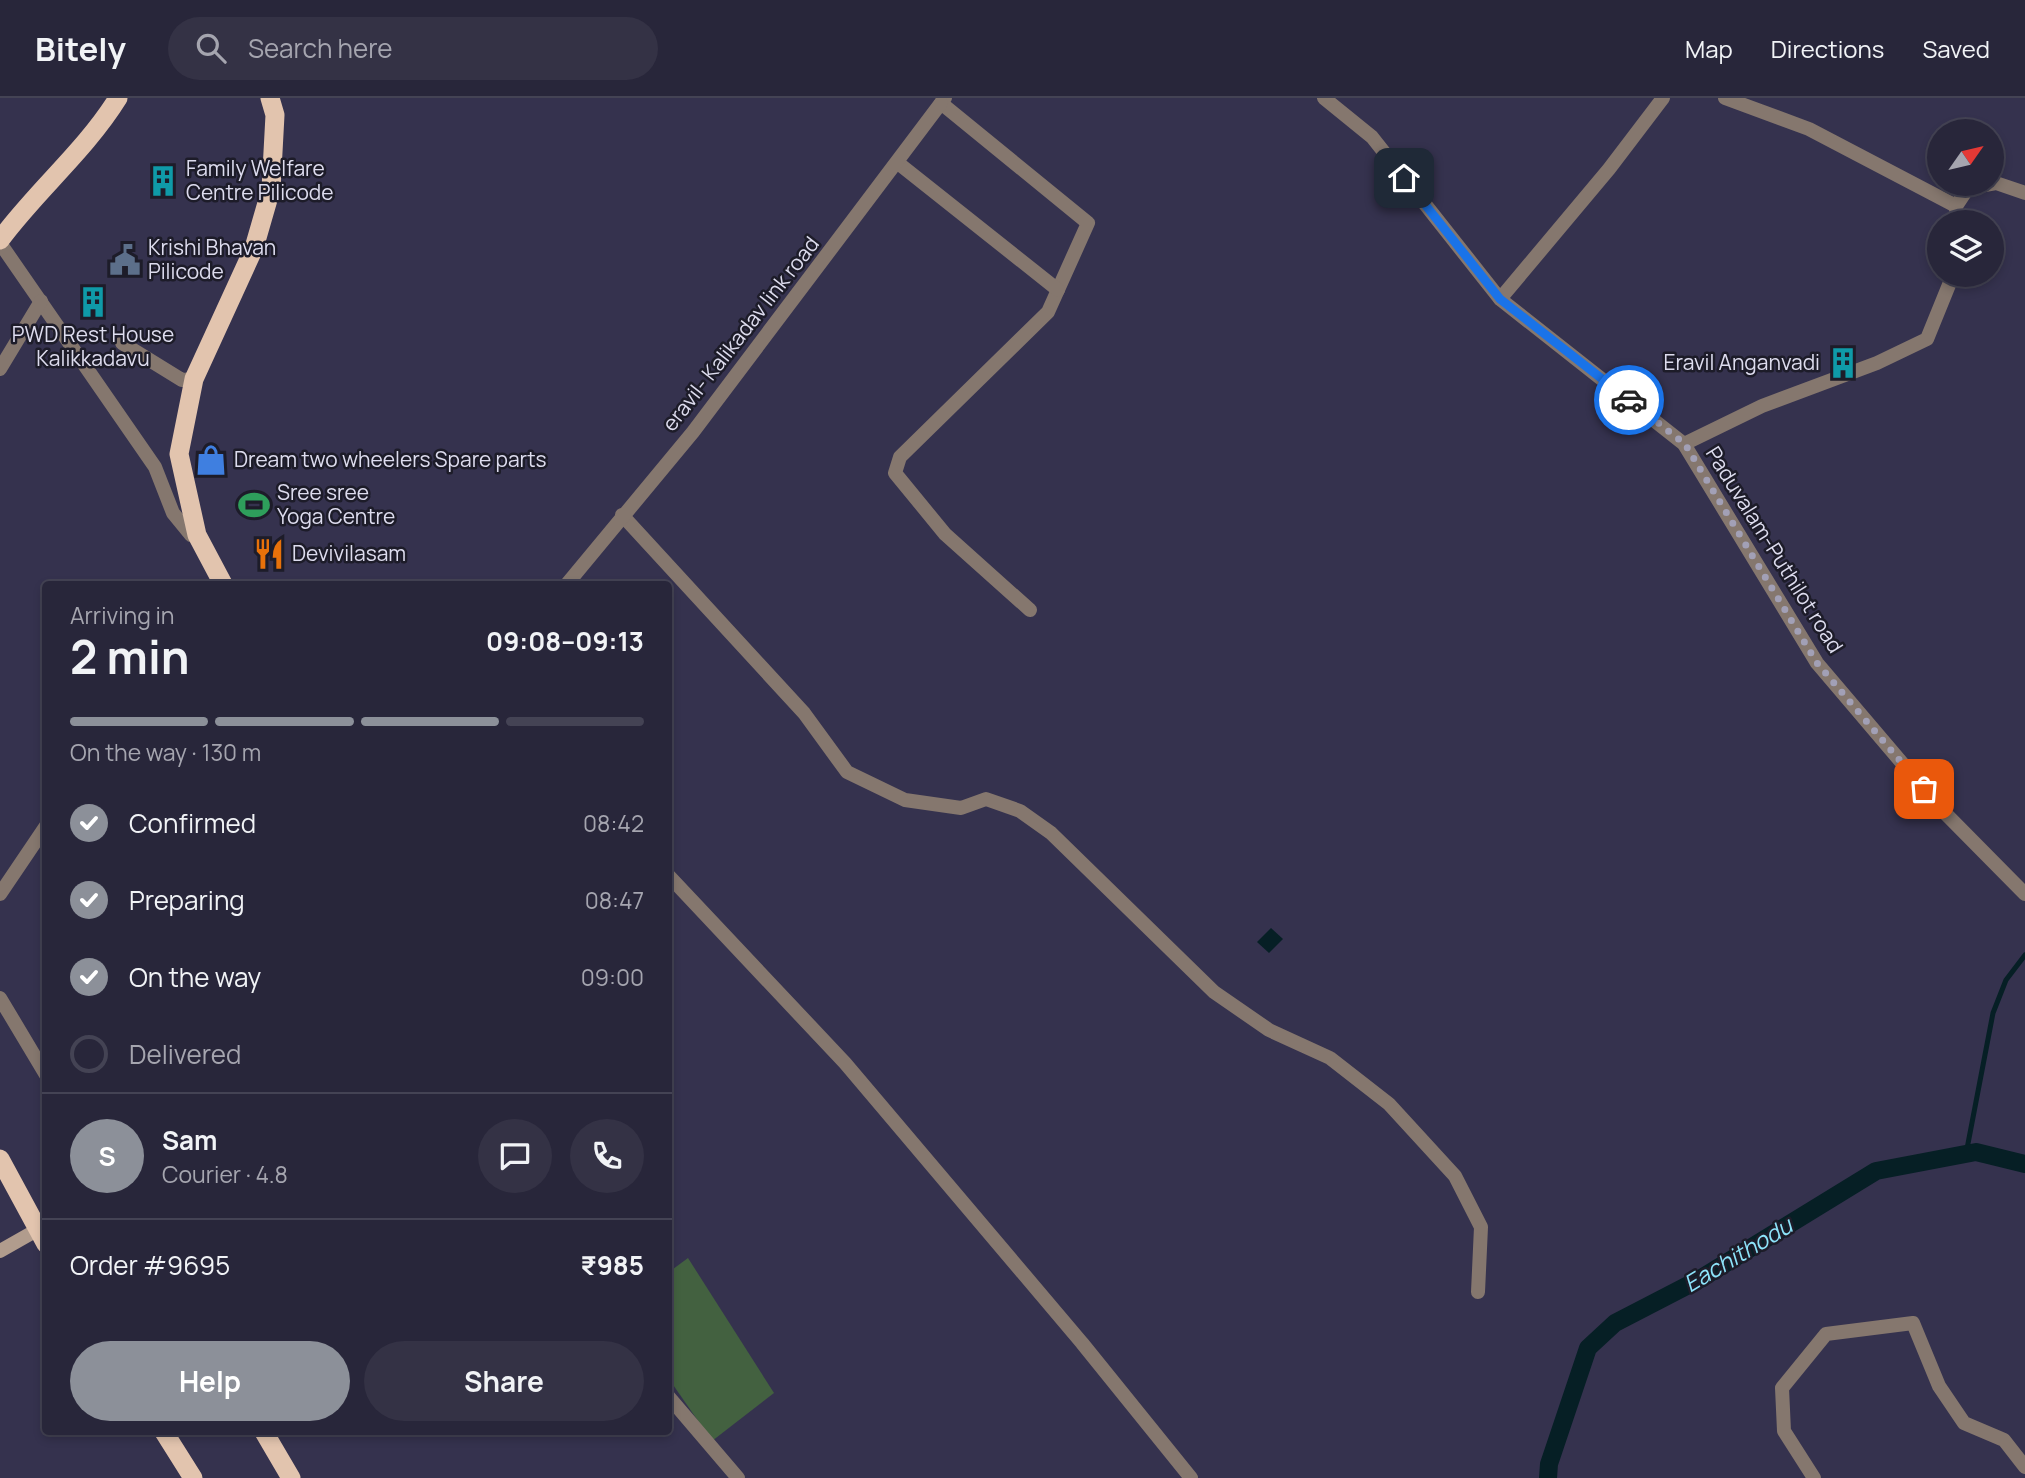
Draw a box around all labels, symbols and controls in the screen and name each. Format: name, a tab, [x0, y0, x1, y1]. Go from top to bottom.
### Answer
search box	[168, 17, 658, 80]
text: Bitely	[35, 26, 126, 71]
icon: search	[192, 29, 230, 67]
text: Search here	[248, 30, 393, 66]
text: Map	[1685, 32, 1733, 65]
text: Directions	[1771, 32, 1884, 65]
text: Saved	[1922, 32, 1990, 65]
north arrow	[1927, 119, 2004, 196]
map controls	[1927, 119, 2004, 287]
pin	[1374, 148, 1434, 208]
place label: Family Welfare Centre Pilicode	[186, 154, 334, 206]
icon: home	[1385, 159, 1423, 197]
building icon: Family Welfare Centre Pilicode	[146, 164, 180, 198]
button: layers	[1927, 210, 2004, 287]
street label: eravil- Kalikadav link road	[655, 230, 825, 436]
place label: Krishi Bhavan Pilicode	[148, 233, 276, 285]
public building icon: Krishi Bhavan Pilicode	[108, 243, 142, 277]
building icon: PWD Rest House Kalikkadavu	[76, 285, 110, 319]
place label: PWD Rest House Kalikkadavu	[12, 320, 174, 372]
building icon: Eravil Anganvadi	[1826, 346, 1860, 380]
place label: Eravil Anganvadi	[1664, 348, 1820, 376]
courier	[1594, 365, 1664, 435]
icon: car	[1610, 381, 1648, 419]
street label: Paduvalam-Puthilot road	[1700, 441, 1850, 658]
shop icon: Dream two wheelers Spare parts	[194, 443, 228, 477]
place label: Dream two wheelers Spare parts	[234, 445, 547, 473]
place label: Sree sree Yoga Centre	[277, 478, 395, 530]
sports icon: Sree sree Yoga Centre	[237, 488, 271, 522]
restaurant icon: Devivilasam	[252, 537, 286, 571]
place label: Devivilasam	[292, 539, 406, 567]
text: Arriving in	[70, 599, 175, 631]
text: 09:08–09:13	[486, 623, 644, 659]
text: 2 min	[70, 625, 190, 688]
text: On the way · 130 m	[70, 736, 261, 768]
pin	[1894, 759, 1954, 819]
icon: bag	[1905, 770, 1943, 808]
icon: check	[70, 804, 108, 842]
text: Confirmed	[129, 805, 256, 841]
text: 08:42	[583, 807, 644, 839]
icon: check	[70, 881, 108, 919]
text: Preparing	[129, 882, 245, 918]
text: 08:47	[585, 884, 644, 916]
icon: check	[70, 958, 108, 996]
text: On the way	[129, 959, 261, 995]
text: 09:00	[581, 961, 644, 993]
text: Delivered	[129, 1036, 241, 1072]
button: chat	[478, 1119, 552, 1193]
button: phone	[570, 1119, 644, 1193]
text: Sam	[162, 1122, 217, 1158]
text: S	[98, 1138, 116, 1174]
text: Courier · 4.8	[162, 1158, 288, 1190]
water label: Eachithodu	[1677, 1208, 1800, 1299]
text: Order #9695	[70, 1247, 230, 1283]
text: ₹985	[581, 1247, 644, 1283]
button: Help	[70, 1341, 350, 1421]
button: Share	[364, 1341, 644, 1421]

